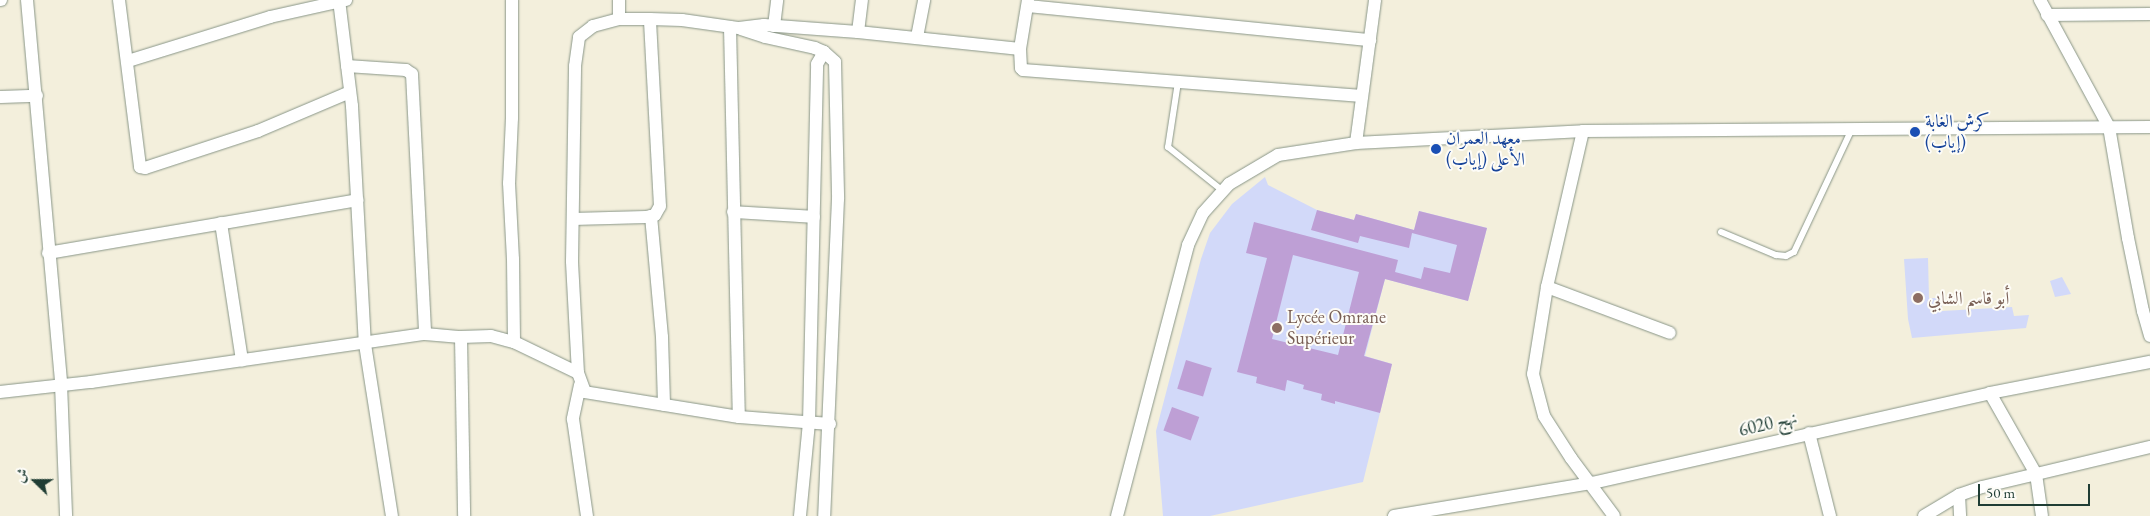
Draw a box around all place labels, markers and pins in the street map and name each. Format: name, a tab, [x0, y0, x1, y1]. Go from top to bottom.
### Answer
place label: كرش الغابة (إياب)	[1925, 111, 1990, 154]
marker: كرش الغابة (إياب)	[1909, 126, 1921, 138]
place label: معهد العمران الأعلى (إياب)	[1446, 128, 1525, 170]
marker: معهد العمران الأعلى (إياب)	[1430, 143, 1442, 155]
place label: أبو قاسم الشابي	[1928, 287, 2009, 309]
marker: أبو قاسم الشابي	[1912, 292, 1924, 304]
place label: Lycée Omrane Supérieur	[1287, 307, 1386, 350]
marker: Lycée Omrane Supérieur	[1271, 322, 1283, 334]

